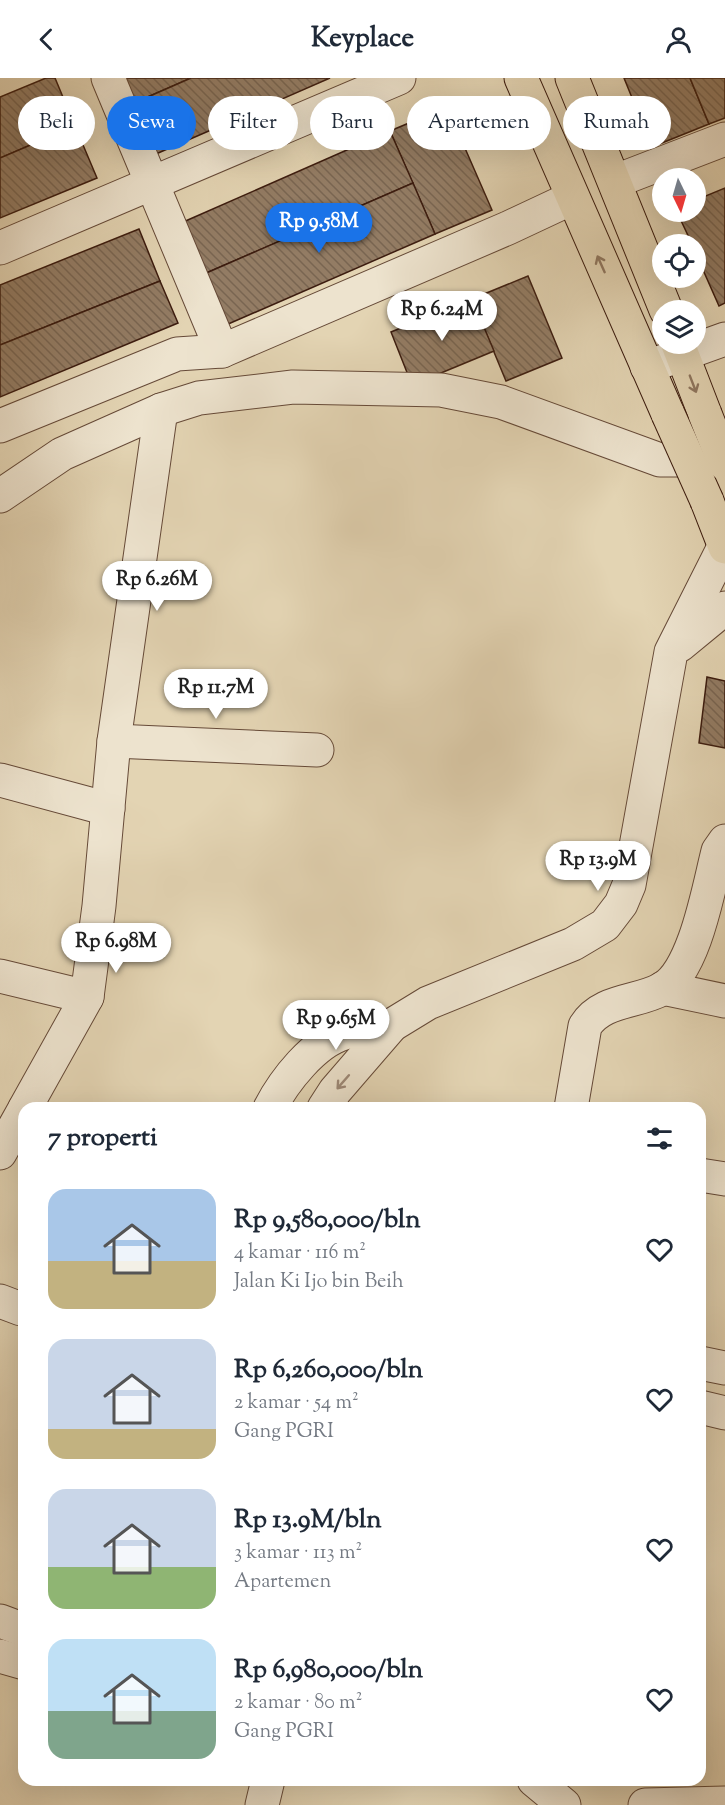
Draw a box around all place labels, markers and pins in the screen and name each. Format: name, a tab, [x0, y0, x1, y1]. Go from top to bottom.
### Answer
pin: Rp 9.58M	[257, 203, 381, 254]
pin: Rp 6.24M	[380, 291, 504, 342]
pin: Rp 6.26M	[95, 561, 219, 612]
pin: Rp 11.7M	[154, 669, 278, 720]
pin: Rp 13.9M	[536, 841, 660, 892]
pin: Rp 6.98M	[54, 923, 178, 974]
pin: Rp 9.65M	[274, 1000, 398, 1051]

